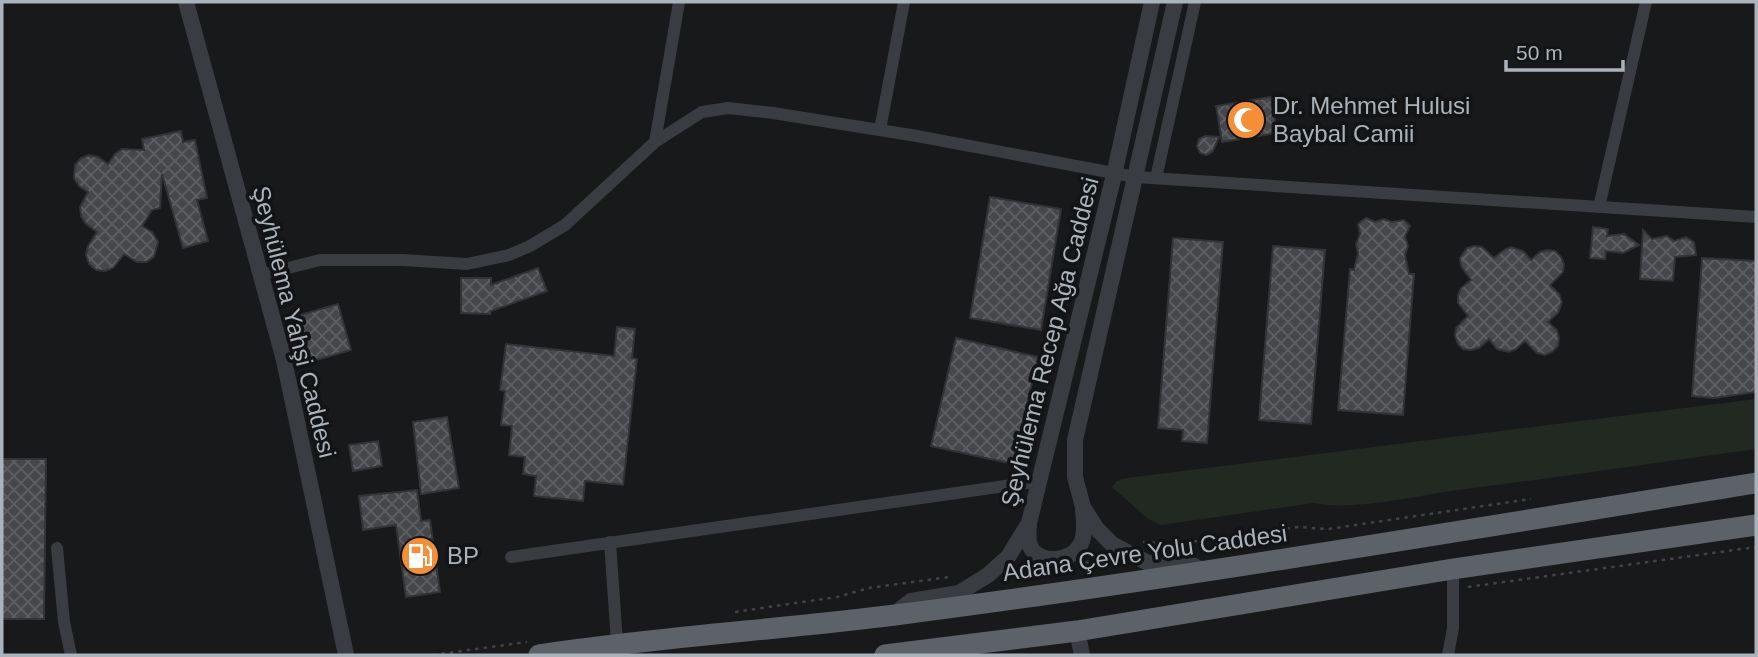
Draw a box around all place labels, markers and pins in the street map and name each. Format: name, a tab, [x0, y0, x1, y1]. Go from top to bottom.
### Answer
place label: Dr. Mehmet Hulusi Baybal Camii	[1273, 92, 1470, 147]
mosque icon: Dr. Mehmet Hulusi Baybal Camii	[1225, 99, 1267, 141]
fuel station icon: BP	[399, 535, 441, 577]
place label: BP	[447, 542, 479, 569]

